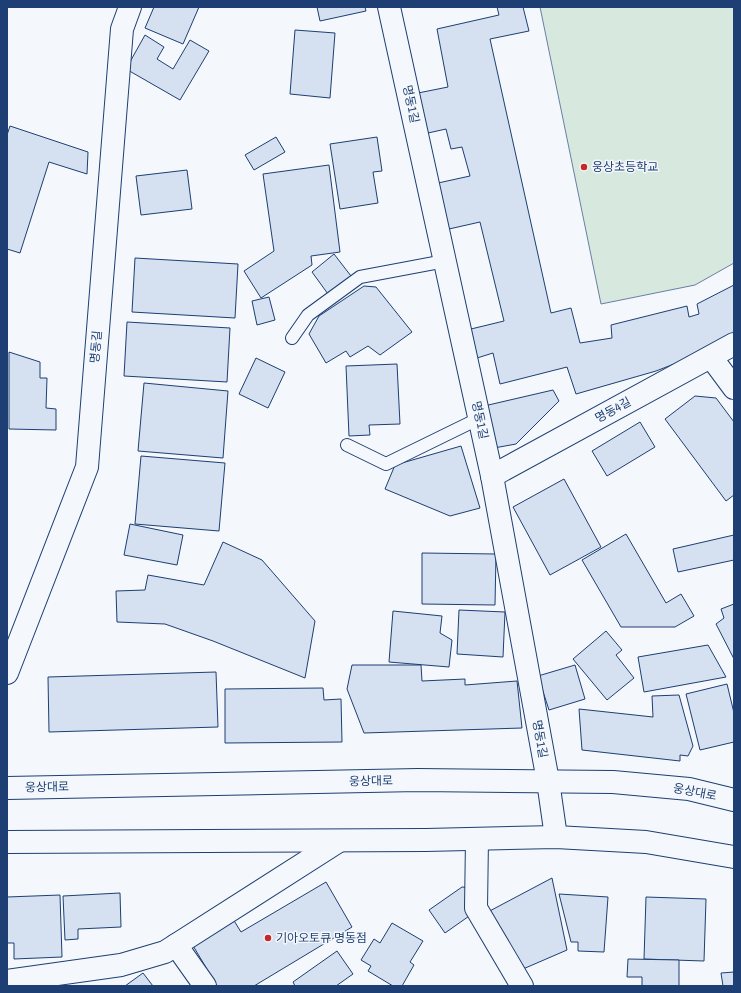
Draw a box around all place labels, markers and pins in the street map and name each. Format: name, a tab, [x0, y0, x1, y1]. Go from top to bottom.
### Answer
place label: 웅상초등학교	[592, 159, 658, 175]
marker: 웅상초등학교	[579, 162, 589, 172]
place label: 기아오토큐 명동점	[276, 930, 367, 946]
marker: 기아오토큐 명동점	[263, 933, 273, 943]

